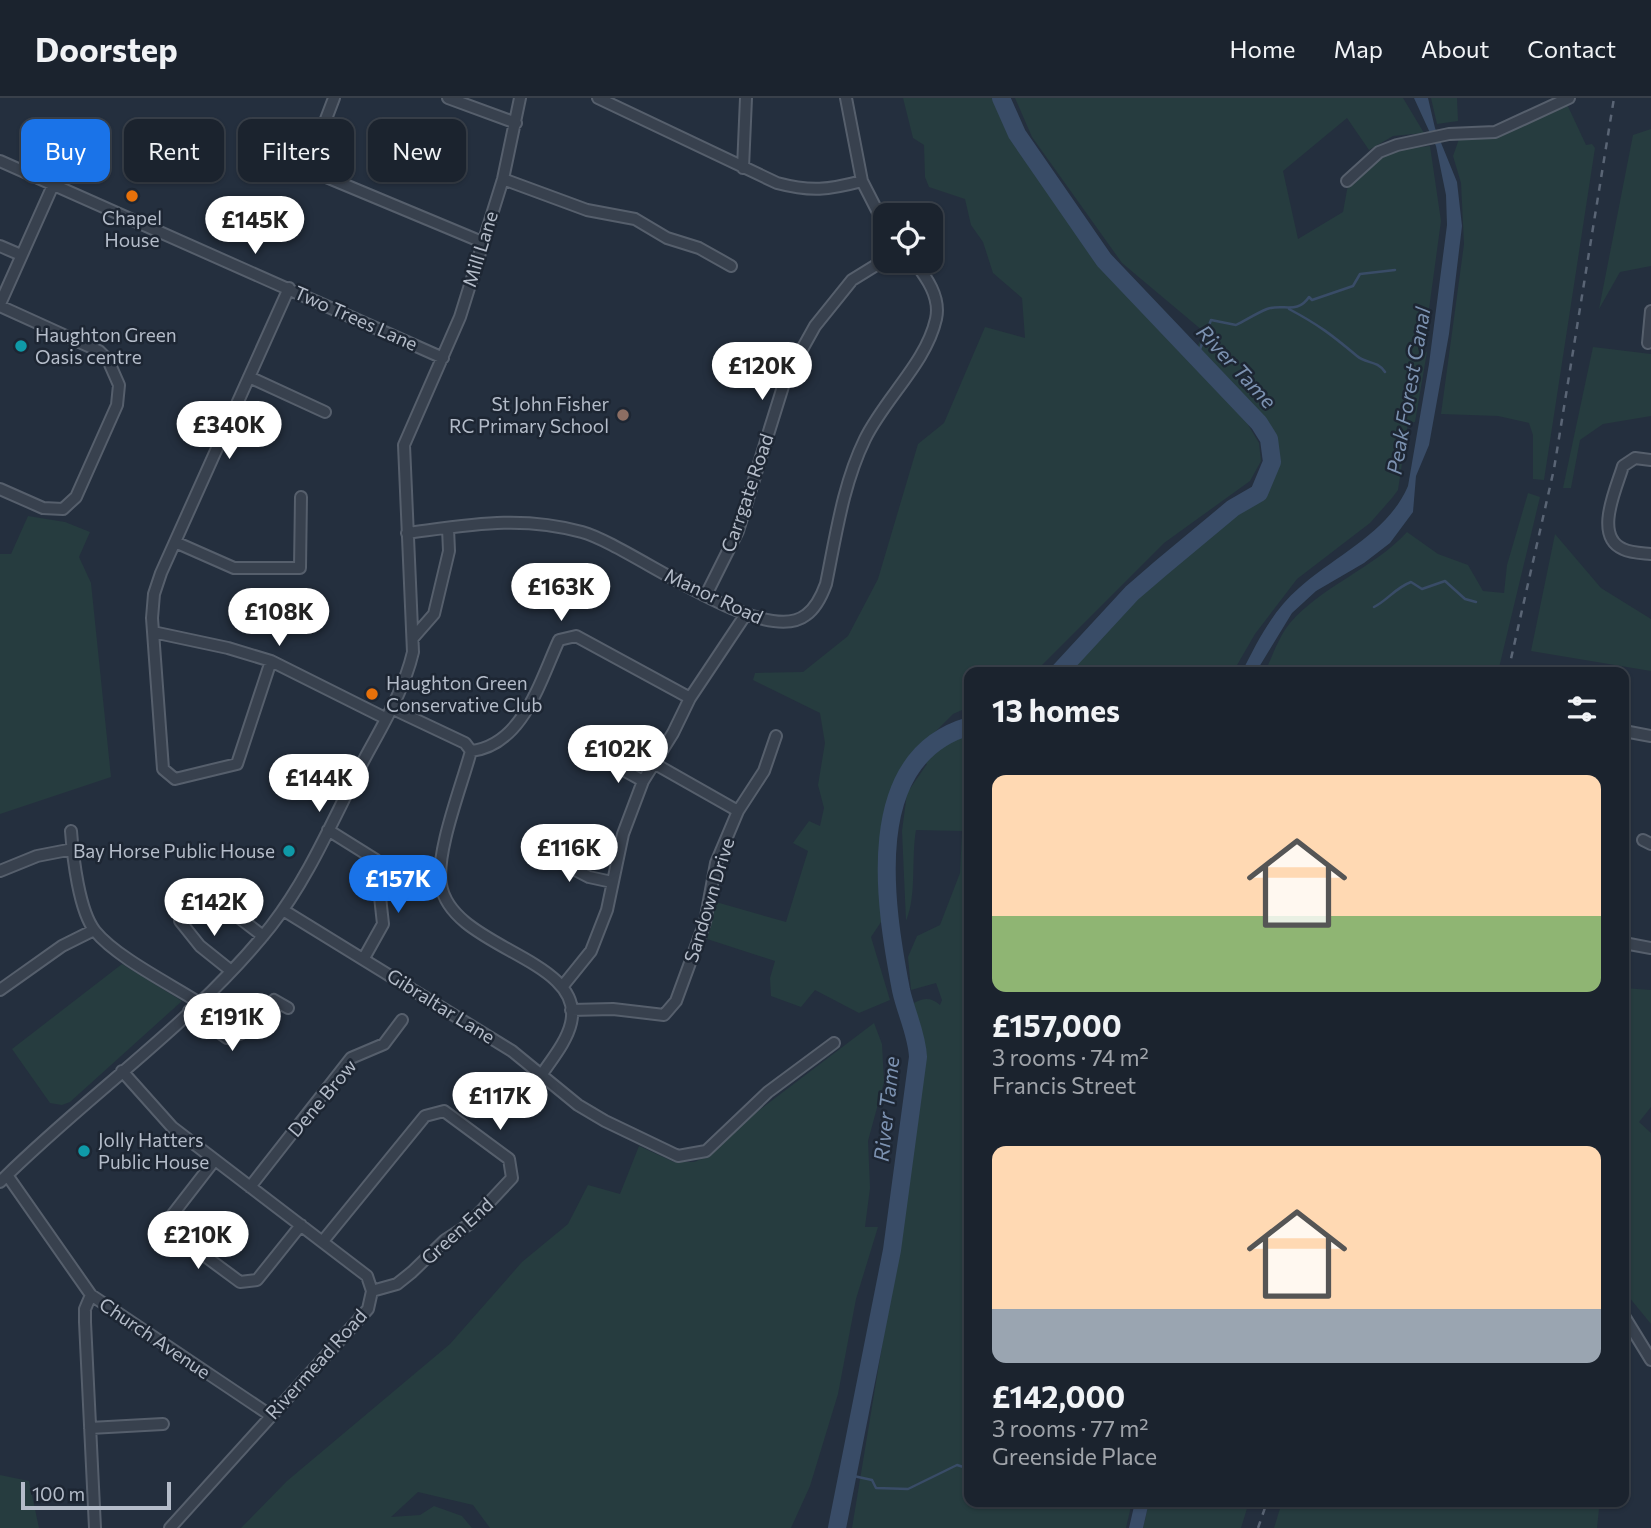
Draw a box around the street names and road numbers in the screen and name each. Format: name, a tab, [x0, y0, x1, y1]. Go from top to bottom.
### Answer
street label: Mill Lane	[457, 208, 502, 290]
street label: Two Trees Lane	[291, 280, 422, 355]
street label: Carrgate Road	[715, 431, 778, 555]
street label: Manor Road	[661, 563, 767, 628]
street label: Sandown Drive	[679, 835, 738, 965]
street label: Gibraltar Lane	[383, 963, 499, 1048]
street label: Dene Brow	[282, 1054, 361, 1141]
street label: Green End	[416, 1192, 497, 1269]
street label: Church Avenue	[95, 1292, 215, 1383]
street label: Rivermead Road	[260, 1304, 371, 1423]

